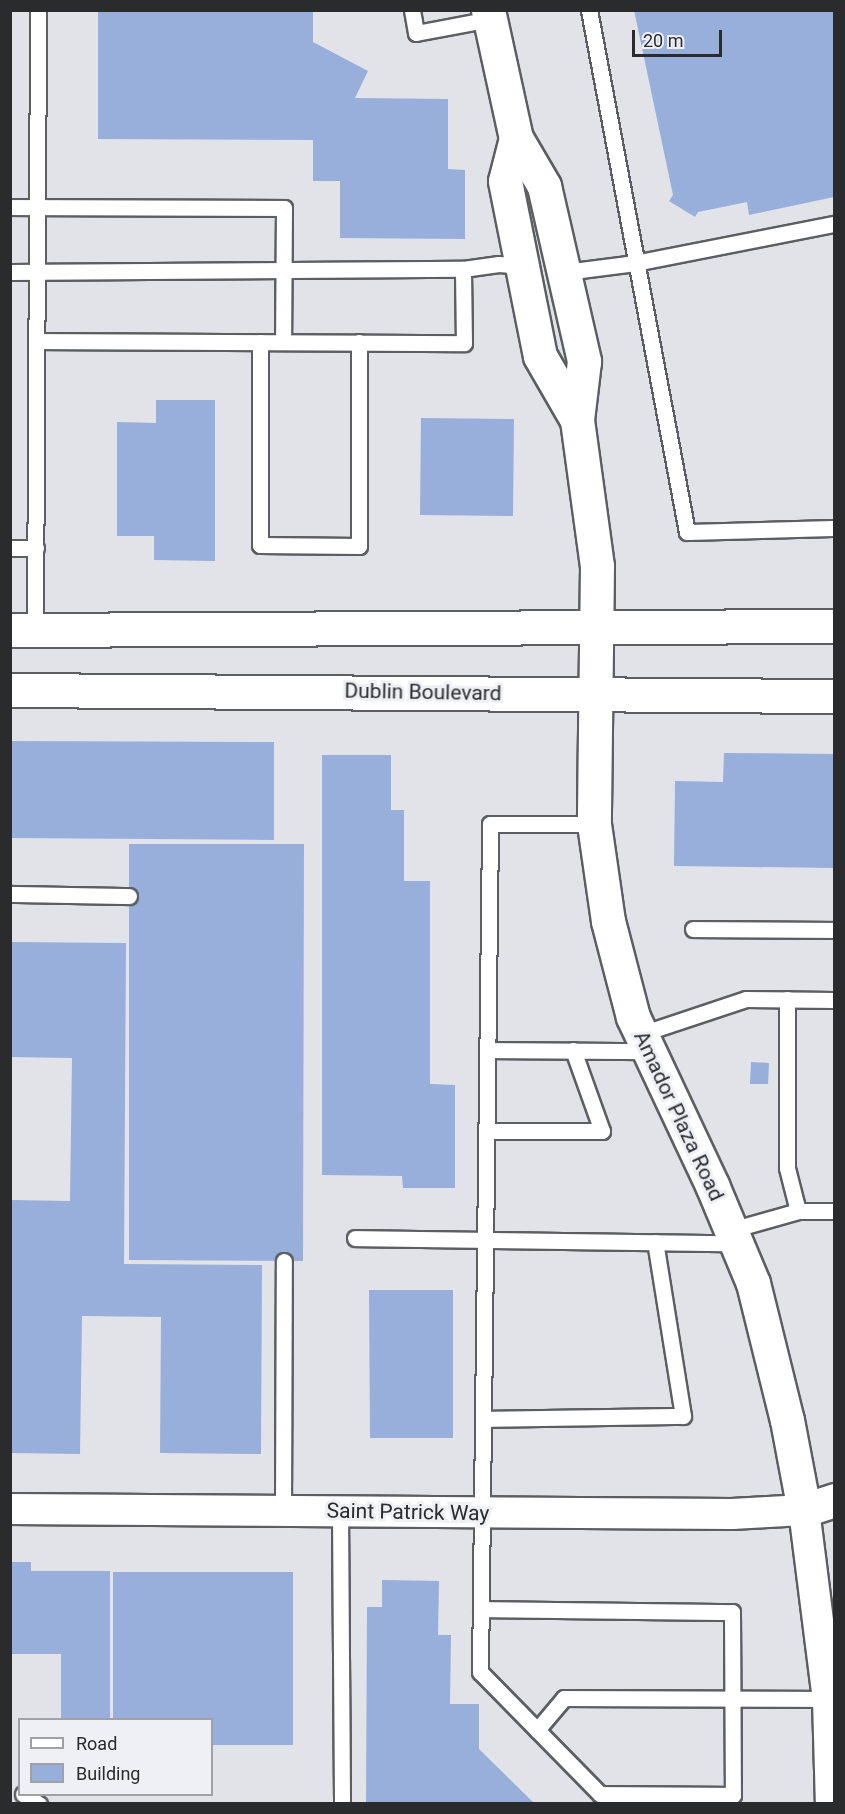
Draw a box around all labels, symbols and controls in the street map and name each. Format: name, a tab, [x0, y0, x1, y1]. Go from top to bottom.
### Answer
scale bar	[635, 18, 725, 56]
text: 20 m	[643, 30, 683, 51]
street label: Dublin Boulevard	[344, 678, 502, 706]
street label: Amador Plaza Road	[629, 1027, 729, 1205]
street label: Saint Patrick Way	[326, 1498, 490, 1526]
legend	[18, 1718, 213, 1796]
text: Road	[76, 1733, 117, 1754]
text: Building	[76, 1763, 140, 1784]

